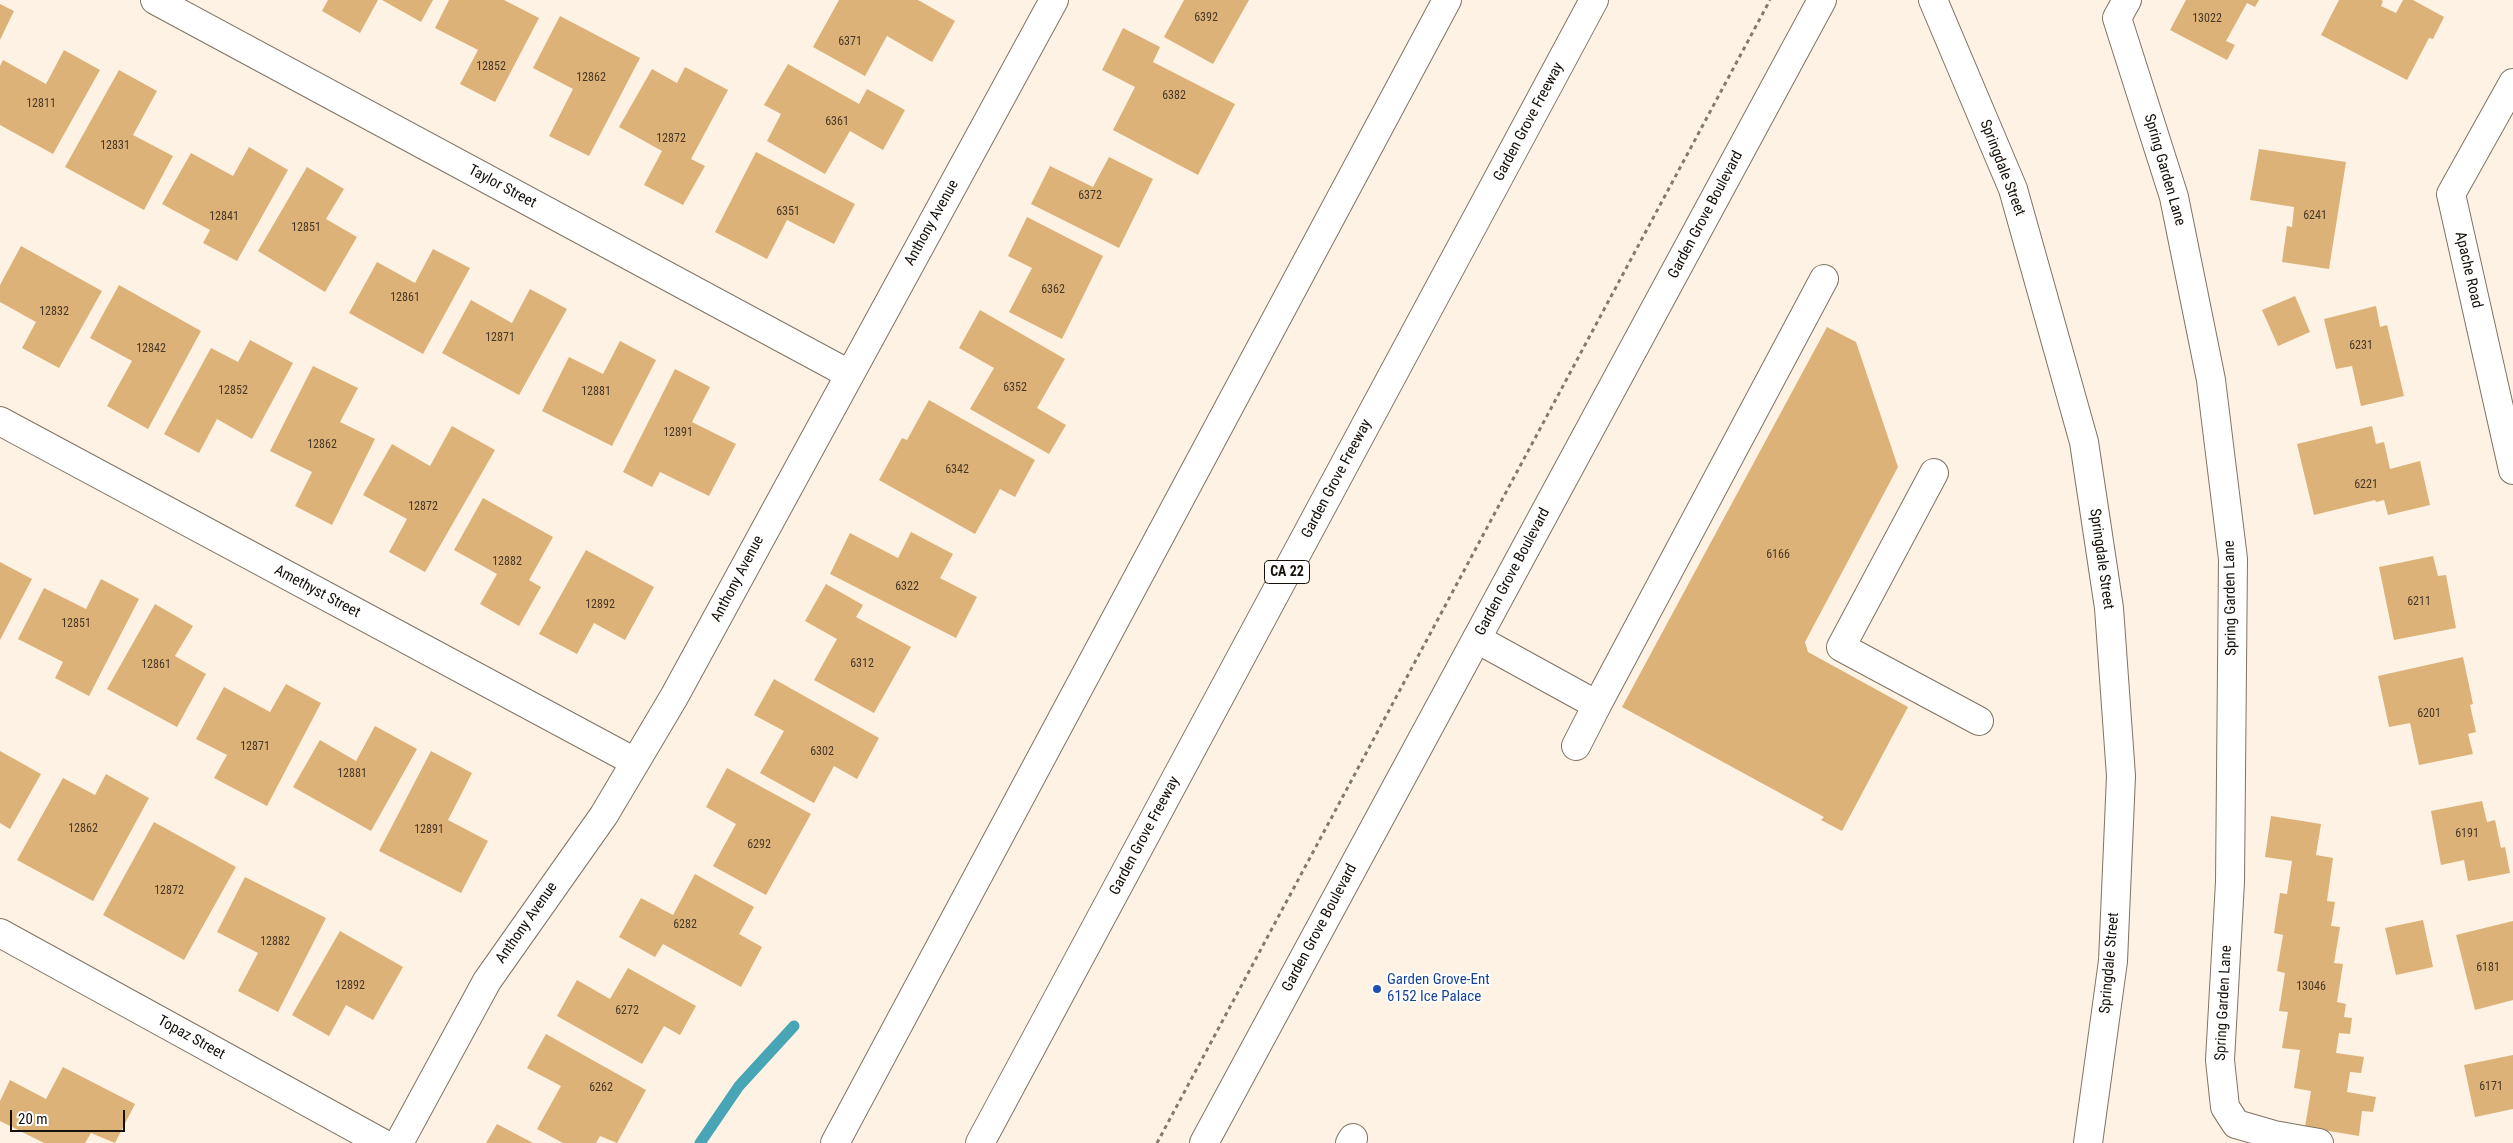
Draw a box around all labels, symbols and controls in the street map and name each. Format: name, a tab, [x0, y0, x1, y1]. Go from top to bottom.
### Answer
house number: 6392	[1194, 11, 1218, 25]
house number: 13022	[2192, 12, 2222, 26]
house number: 6371	[838, 35, 862, 49]
house number: 12852	[476, 60, 506, 74]
street label: Garden Grove Freeway	[1490, 60, 1568, 184]
house number: 12862	[576, 71, 606, 85]
house number: 6382	[1162, 89, 1186, 103]
house number: 12811	[26, 97, 56, 111]
street label: Spring Garden Lane	[2139, 112, 2189, 228]
house number: 6361	[825, 115, 849, 129]
street label: Springdale Street	[1975, 117, 2029, 219]
house number: 12872	[656, 132, 686, 146]
house number: 12831	[100, 139, 130, 153]
street label: Garden Grove Boulevard	[1665, 148, 1747, 282]
street label: Taylor Street	[465, 162, 539, 212]
street label: Anthony Avenue	[901, 177, 963, 269]
house number: 6372	[1078, 189, 1102, 203]
house number: 6351	[776, 205, 800, 219]
house number: 6241	[2303, 209, 2327, 223]
house number: 12841	[209, 210, 239, 224]
house number: 12851	[291, 221, 321, 235]
street label: Apache Road	[2450, 230, 2486, 310]
house number: 6362	[1041, 283, 1065, 297]
house number: 12861	[390, 291, 420, 305]
house number: 12832	[39, 305, 69, 319]
house number: 12871	[485, 331, 515, 345]
house number: 6231	[2349, 339, 2373, 353]
house number: 12842	[136, 342, 166, 356]
house number: 6352	[1003, 381, 1027, 395]
house number: 12852	[218, 384, 248, 398]
house number: 12881	[581, 385, 611, 399]
street label: Garden Grove Freeway	[1298, 417, 1376, 541]
house number: 12891	[663, 426, 693, 440]
house number: 12862	[307, 438, 337, 452]
house number: 6342	[945, 463, 969, 477]
house number: 6221	[2354, 478, 2378, 492]
house number: 12872	[408, 500, 438, 514]
street label: Garden Grove Boulevard	[1472, 505, 1554, 639]
street label: Springdale Street	[2085, 507, 2117, 611]
street label: Anthony Avenue	[708, 533, 768, 625]
street label: Spring Garden Lane	[2221, 540, 2241, 656]
house number: 6166	[1766, 548, 1790, 562]
house number: 12882	[492, 555, 522, 569]
road number: CA 22	[1264, 560, 1310, 584]
street label: Amethyst Street	[271, 562, 363, 622]
house number: 6322	[895, 580, 919, 594]
house number: 6211	[2407, 595, 2431, 609]
house number: 12892	[585, 598, 615, 612]
house number: 12851	[61, 617, 91, 631]
house number: 6312	[850, 657, 874, 671]
house number: 12861	[141, 658, 171, 672]
house number: 6201	[2417, 707, 2441, 721]
house number: 12871	[240, 740, 270, 754]
house number: 6302	[810, 745, 834, 759]
house number: 12881	[337, 767, 367, 781]
street label: Garden Grove Freeway	[1106, 774, 1184, 898]
house number: 12862	[68, 822, 98, 836]
house number: 12891	[414, 823, 444, 837]
house number: 6191	[2455, 827, 2479, 841]
house number: 6292	[747, 838, 771, 852]
street label: Garden Grove Boulevard	[1279, 861, 1361, 995]
street label: Anthony Avenue	[492, 879, 562, 967]
house number: 12872	[154, 884, 184, 898]
street label: Springdale Street	[2097, 912, 2123, 1014]
house number: 6282	[673, 918, 697, 932]
house number: 12882	[260, 935, 290, 949]
street label: Spring Garden Lane	[2212, 945, 2236, 1061]
house number: 6181	[2476, 961, 2500, 975]
place label: Garden Grove-Ent 6152 Ice Palace	[1387, 971, 1490, 1006]
house number: 12892	[335, 979, 365, 993]
house number: 13046	[2296, 980, 2326, 994]
marker: Garden Grove-Ent 6152 Ice Palace	[1371, 983, 1383, 995]
house number: 6272	[615, 1004, 639, 1018]
street label: Topaz Street	[154, 1012, 228, 1064]
house number: 6171	[2479, 1080, 2503, 1094]
house number: 6262	[589, 1081, 613, 1095]
scale bar	[12, 1100, 128, 1132]
text: 20 m	[18, 1110, 48, 1128]

